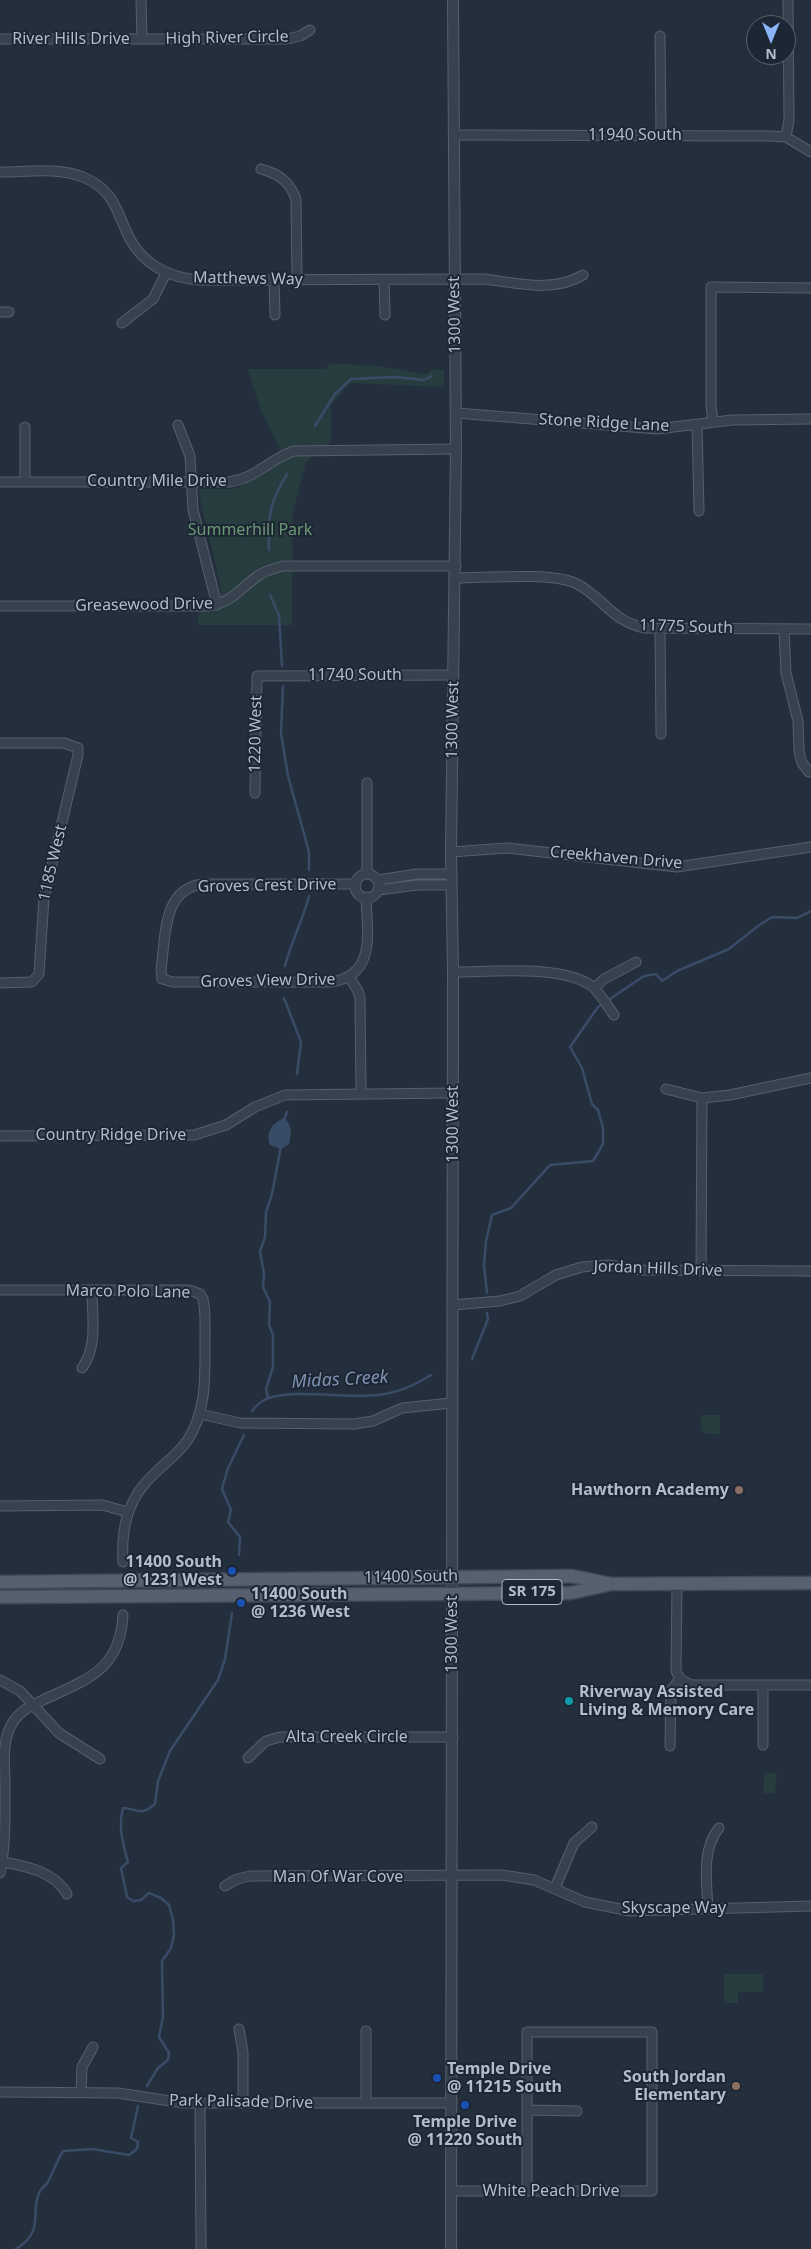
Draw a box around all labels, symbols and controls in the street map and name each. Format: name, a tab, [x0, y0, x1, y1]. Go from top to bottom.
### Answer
north arrow	[746, 15, 796, 65]
street label: High River Circle	[165, 27, 289, 49]
street label: River Hills Drive	[12, 29, 130, 49]
text: N	[765, 45, 777, 64]
street label: 11940 South	[588, 125, 682, 145]
street label: Matthews Way	[193, 268, 303, 290]
street label: 1300 West	[445, 276, 465, 354]
street label: Stone Ridge Lane	[538, 410, 670, 436]
street label: Country Mile Drive	[87, 471, 227, 491]
park label: Summerhill Park	[188, 520, 312, 540]
street label: Greasewood Drive	[75, 594, 213, 616]
street label: 11775 South	[639, 616, 733, 638]
street label: 11740 South	[308, 665, 402, 685]
street label: 1300 West	[443, 681, 463, 759]
street label: 1220 West	[246, 695, 266, 773]
street label: 1185 West	[35, 823, 71, 903]
street label: Creekhaven Drive	[549, 843, 683, 873]
street label: Groves Crest Drive	[197, 875, 337, 897]
street label: Groves View Drive	[200, 970, 336, 992]
street label: 1300 West	[443, 1085, 463, 1163]
street label: Country Ridge Drive	[36, 1125, 186, 1145]
street label: Jordan Hills Drive	[593, 1257, 723, 1281]
street label: Marco Polo Lane	[65, 1281, 191, 1303]
water label: Midas Creek	[291, 1367, 389, 1393]
place label: Hawthorn Academy	[571, 1480, 729, 1500]
marker: Hawthorn Academy	[733, 1484, 745, 1496]
place label: 11400 South @ 1231 West	[123, 1552, 222, 1590]
marker: 11400 South @ 1231 West	[226, 1565, 238, 1577]
street label: 11400 South	[364, 1567, 458, 1587]
road number: SR 175	[502, 1580, 562, 1604]
place label: 11400 South @ 1236 West	[251, 1584, 350, 1622]
street label: 1300 West	[442, 1595, 462, 1673]
marker: 11400 South @ 1236 West	[235, 1597, 247, 1609]
place label: Riverway Assisted Living & Memory Care	[579, 1682, 754, 1720]
marker: Riverway Assisted Living & Memory Care	[563, 1695, 575, 1707]
street label: Alta Creek Circle	[286, 1727, 408, 1747]
street label: Man Of War Cove	[273, 1867, 403, 1887]
street label: Skyscape Way	[622, 1898, 726, 1918]
place label: Temple Drive @ 11215 South	[447, 2059, 562, 2097]
place label: South Jordan Elementary	[623, 2067, 726, 2105]
marker: Temple Drive @ 11215 South	[431, 2072, 443, 2084]
marker: South Jordan Elementary	[730, 2080, 742, 2092]
street label: Park Palisade Drive	[169, 2091, 313, 2113]
marker: Temple Drive @ 11220 South	[459, 2099, 471, 2111]
place label: Temple Drive @ 11220 South	[407, 2112, 523, 2150]
street label: White Peach Drive	[483, 2181, 619, 2201]

